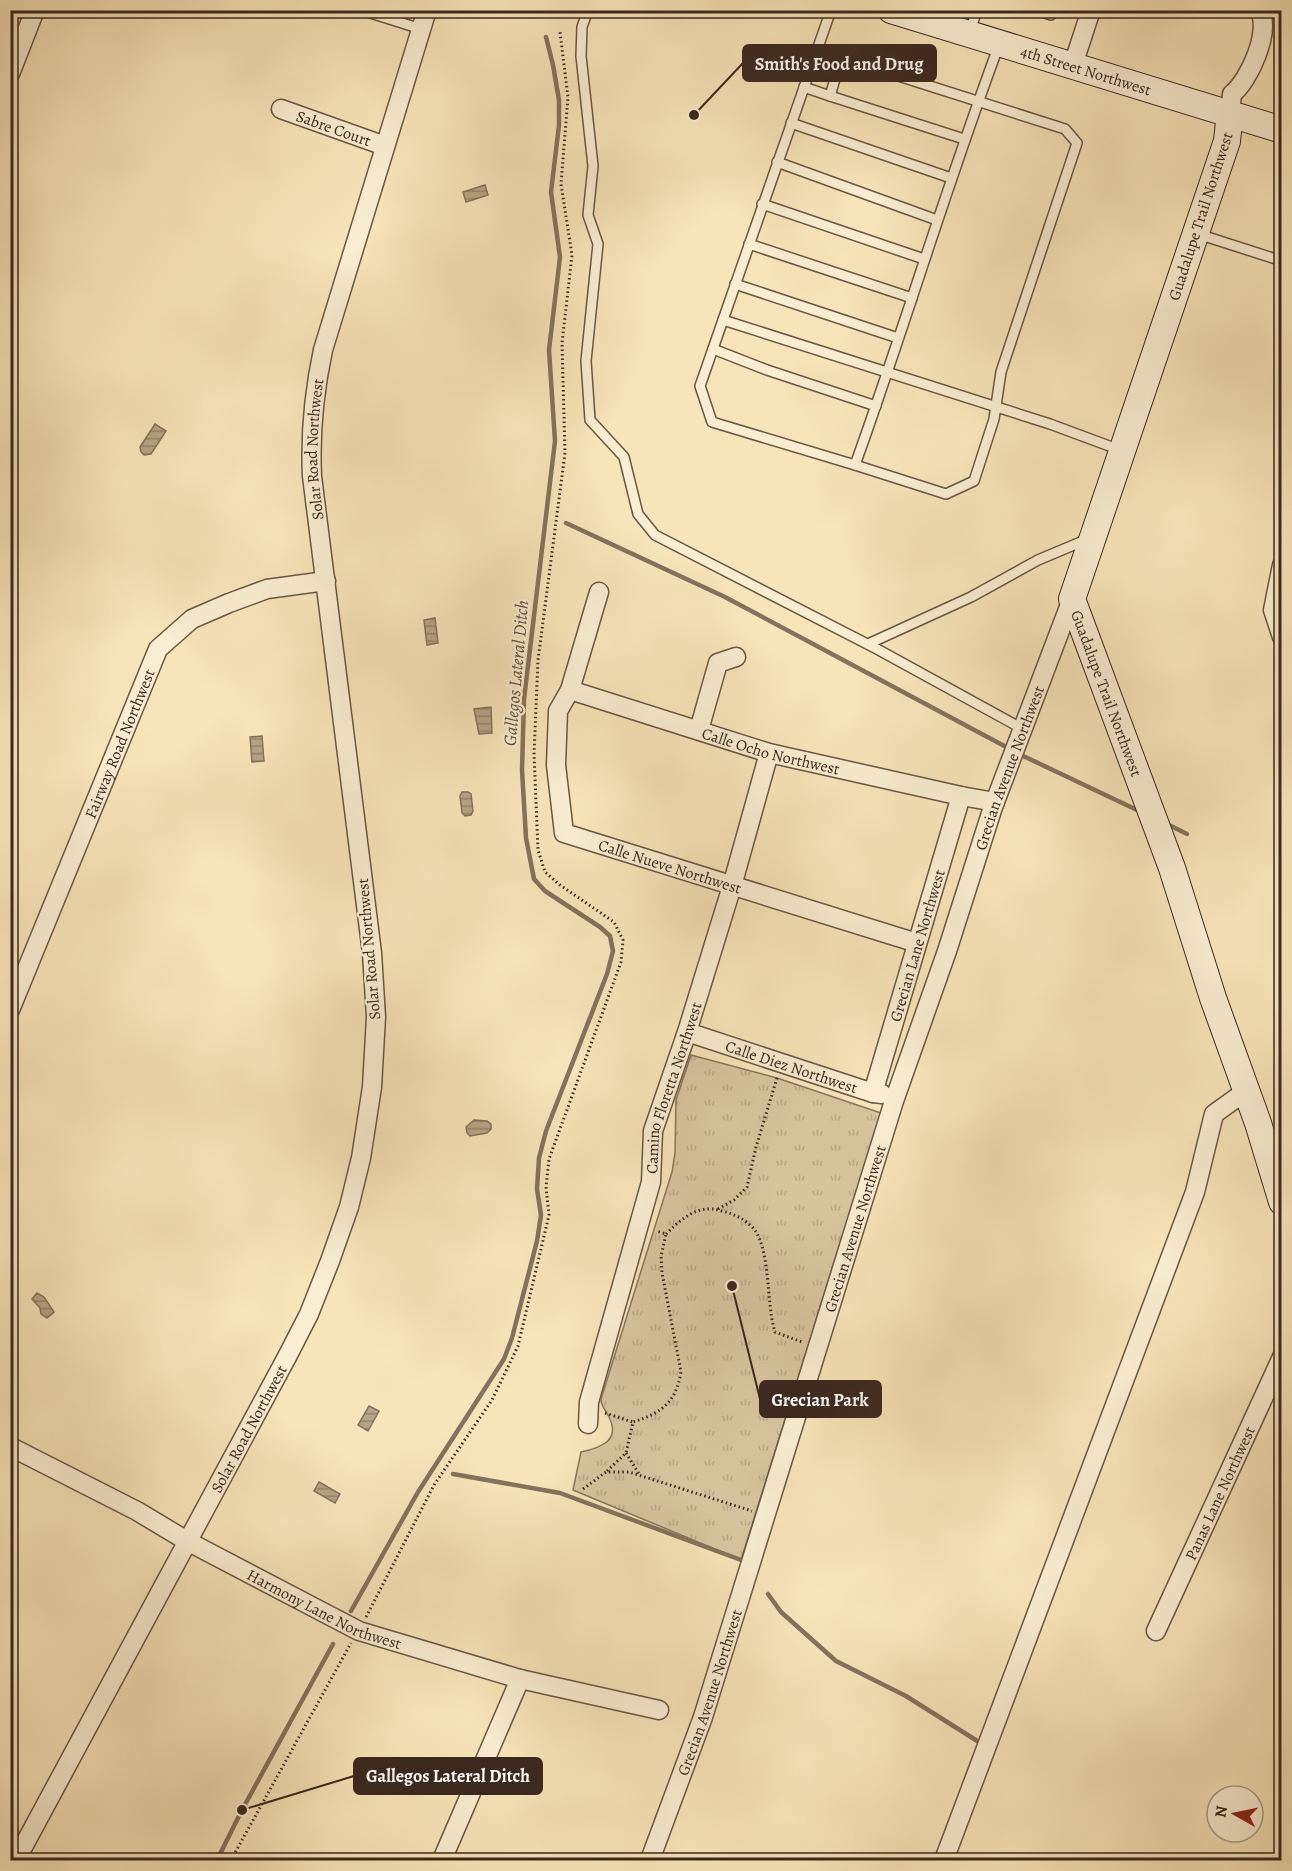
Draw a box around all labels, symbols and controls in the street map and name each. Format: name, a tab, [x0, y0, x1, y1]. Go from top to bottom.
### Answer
street label: 4th Street Northwest	[1018, 40, 1154, 101]
callout: Smith's Food and Drug	[743, 45, 936, 81]
text: Smith's Food and Drug	[755, 52, 924, 76]
street label: Sabre Court	[293, 105, 374, 152]
street label: Guadalupe Trail Northwest	[1163, 129, 1239, 303]
street label: Solar Road Northwest	[301, 377, 330, 521]
water label: Gallegos Lateral Ditch	[498, 599, 534, 747]
street label: Guadalupe Trail Northwest	[1065, 607, 1147, 780]
street label: Fairway Road Northwest	[80, 666, 161, 822]
street label: Grecian Avenue Northwest	[970, 683, 1050, 853]
street label: Calle Ocho Northwest	[699, 722, 842, 780]
street label: Calle Nueve Northwest	[595, 834, 744, 900]
street label: Grecian Lane Northwest	[885, 867, 951, 1024]
street label: Solar Road Northwest	[352, 877, 386, 1021]
street label: Camino Floretta Northwest	[641, 1000, 708, 1174]
street label: Calle Diez Northwest	[722, 1035, 860, 1099]
street label: Grecian Avenue Northwest	[819, 1142, 892, 1315]
street label: Solar Road Northwest	[206, 1361, 293, 1497]
callout: Grecian Park	[760, 1381, 881, 1417]
text: Grecian Park	[771, 1388, 869, 1412]
street label: Panas Lane Northwest	[1180, 1423, 1261, 1564]
street label: Harmony Lane Northwest	[243, 1564, 404, 1655]
street label: Grecian Avenue Northwest	[672, 1607, 748, 1779]
callout: Gallegos Lateral Ditch	[354, 1758, 542, 1794]
text: Gallegos Lateral Ditch	[366, 1764, 530, 1788]
north arrow	[1205, 1784, 1265, 1844]
text: N	[1209, 1804, 1233, 1819]

